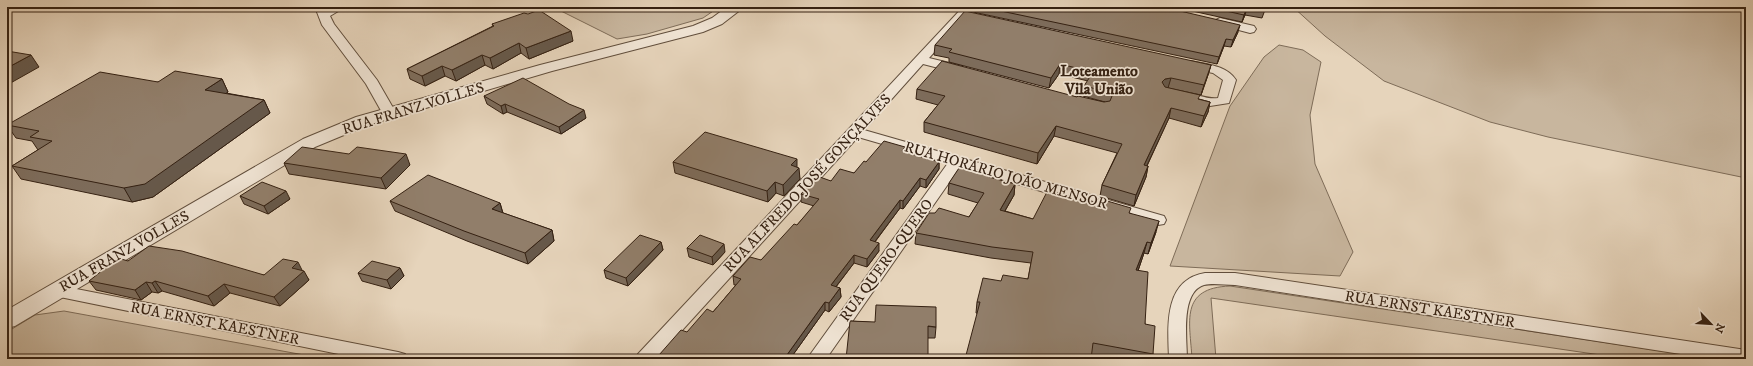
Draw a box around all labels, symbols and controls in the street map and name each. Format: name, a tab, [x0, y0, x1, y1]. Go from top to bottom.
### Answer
district label: Loteamento Vila União	[1060, 61, 1138, 99]
street label: RUA FRANZ VOLLES	[340, 78, 487, 139]
street label: RUA ALFREDO JOSÉ GONÇALVES	[719, 90, 895, 277]
street label: RUA HORÁRIO JOÃO MENSOR	[902, 136, 1110, 214]
street label: RUA QUERO-QUERO	[835, 195, 937, 325]
street label: RUA FRANZ VOLLES	[56, 206, 193, 297]
street label: RUA ERNST KAESTNER	[1344, 287, 1516, 332]
street label: RUA ERNST KAESTNER	[129, 298, 301, 349]
north arrow	[1691, 304, 1731, 344]
text: N	[1711, 321, 1727, 335]

